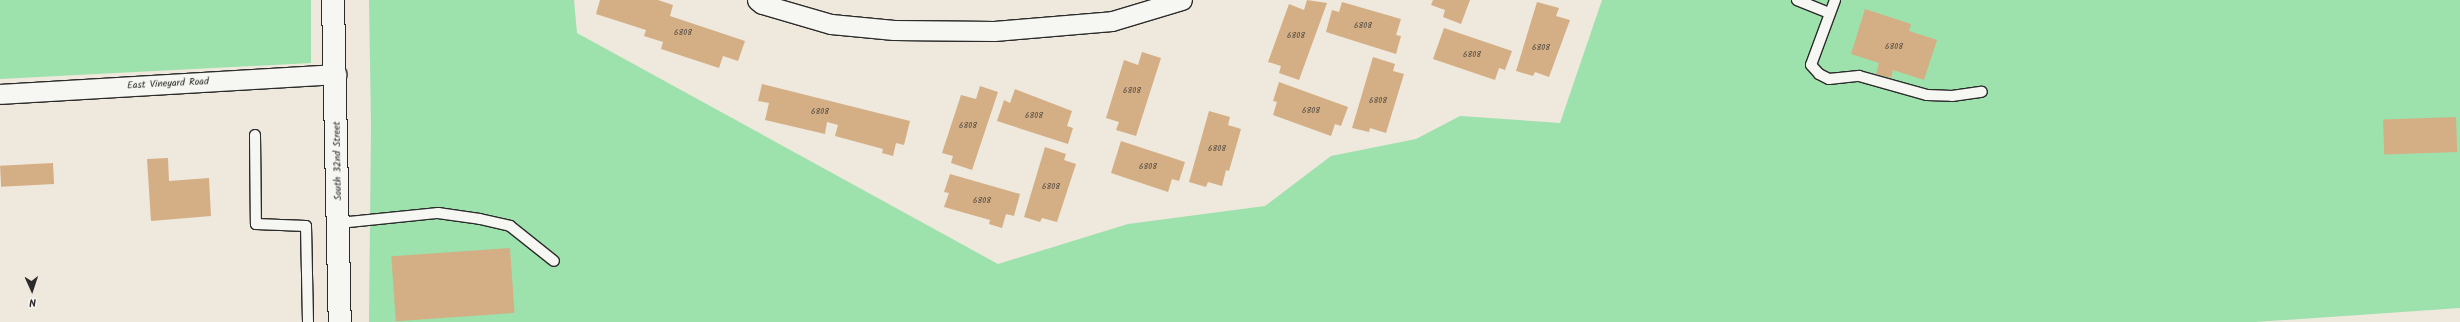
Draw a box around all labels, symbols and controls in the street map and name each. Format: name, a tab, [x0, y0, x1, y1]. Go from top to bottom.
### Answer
house number: 6808	[1354, 21, 1372, 31]
house number: 6808	[674, 28, 692, 38]
house number: 6808	[1287, 31, 1305, 41]
house number: 6808	[1885, 42, 1903, 52]
house number: 6808	[1532, 43, 1550, 53]
house number: 6808	[1463, 50, 1481, 60]
street label: East Vineyard Road	[127, 76, 209, 92]
house number: 6808	[1123, 86, 1141, 96]
house number: 6808	[1369, 96, 1387, 106]
house number: 6808	[1302, 106, 1320, 116]
house number: 6808	[811, 107, 829, 117]
house number: 6808	[1025, 111, 1043, 121]
street label: South 32nd Street	[331, 121, 345, 201]
house number: 6808	[959, 121, 977, 131]
house number: 6808	[1208, 144, 1226, 154]
house number: 6808	[1139, 162, 1157, 172]
house number: 6808	[1042, 182, 1060, 192]
house number: 6808	[973, 196, 991, 206]
north arrow	[12, 270, 52, 310]
text: N	[29, 293, 37, 311]

